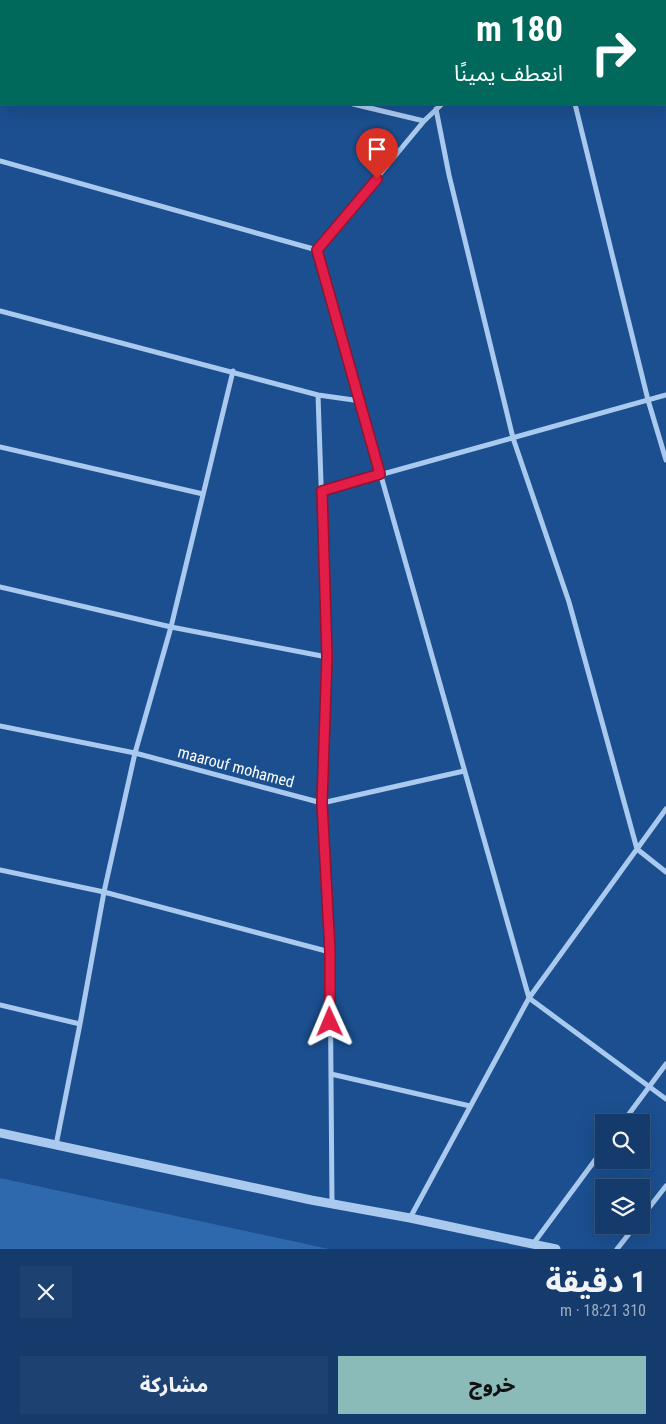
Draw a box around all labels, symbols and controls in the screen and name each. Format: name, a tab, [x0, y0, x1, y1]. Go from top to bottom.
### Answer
text: 180 m	[476, 9, 563, 50]
icon: right	[581, 20, 646, 85]
text: انعطف يمينًا	[454, 61, 563, 86]
pin	[356, 128, 398, 179]
icon: arrive	[363, 135, 391, 163]
street label: maarouf mohamed	[176, 742, 296, 792]
position arrow	[303, 995, 355, 1047]
map controls	[595, 1114, 650, 1234]
button: search	[595, 1114, 650, 1169]
button: layers	[595, 1179, 650, 1234]
text: 1 دقيقة	[546, 1264, 646, 1299]
button: close	[20, 1266, 72, 1318]
text: 310 m · 18:21	[560, 1301, 646, 1320]
button: مشاركة	[20, 1356, 328, 1414]
button: خروج	[338, 1356, 646, 1414]

